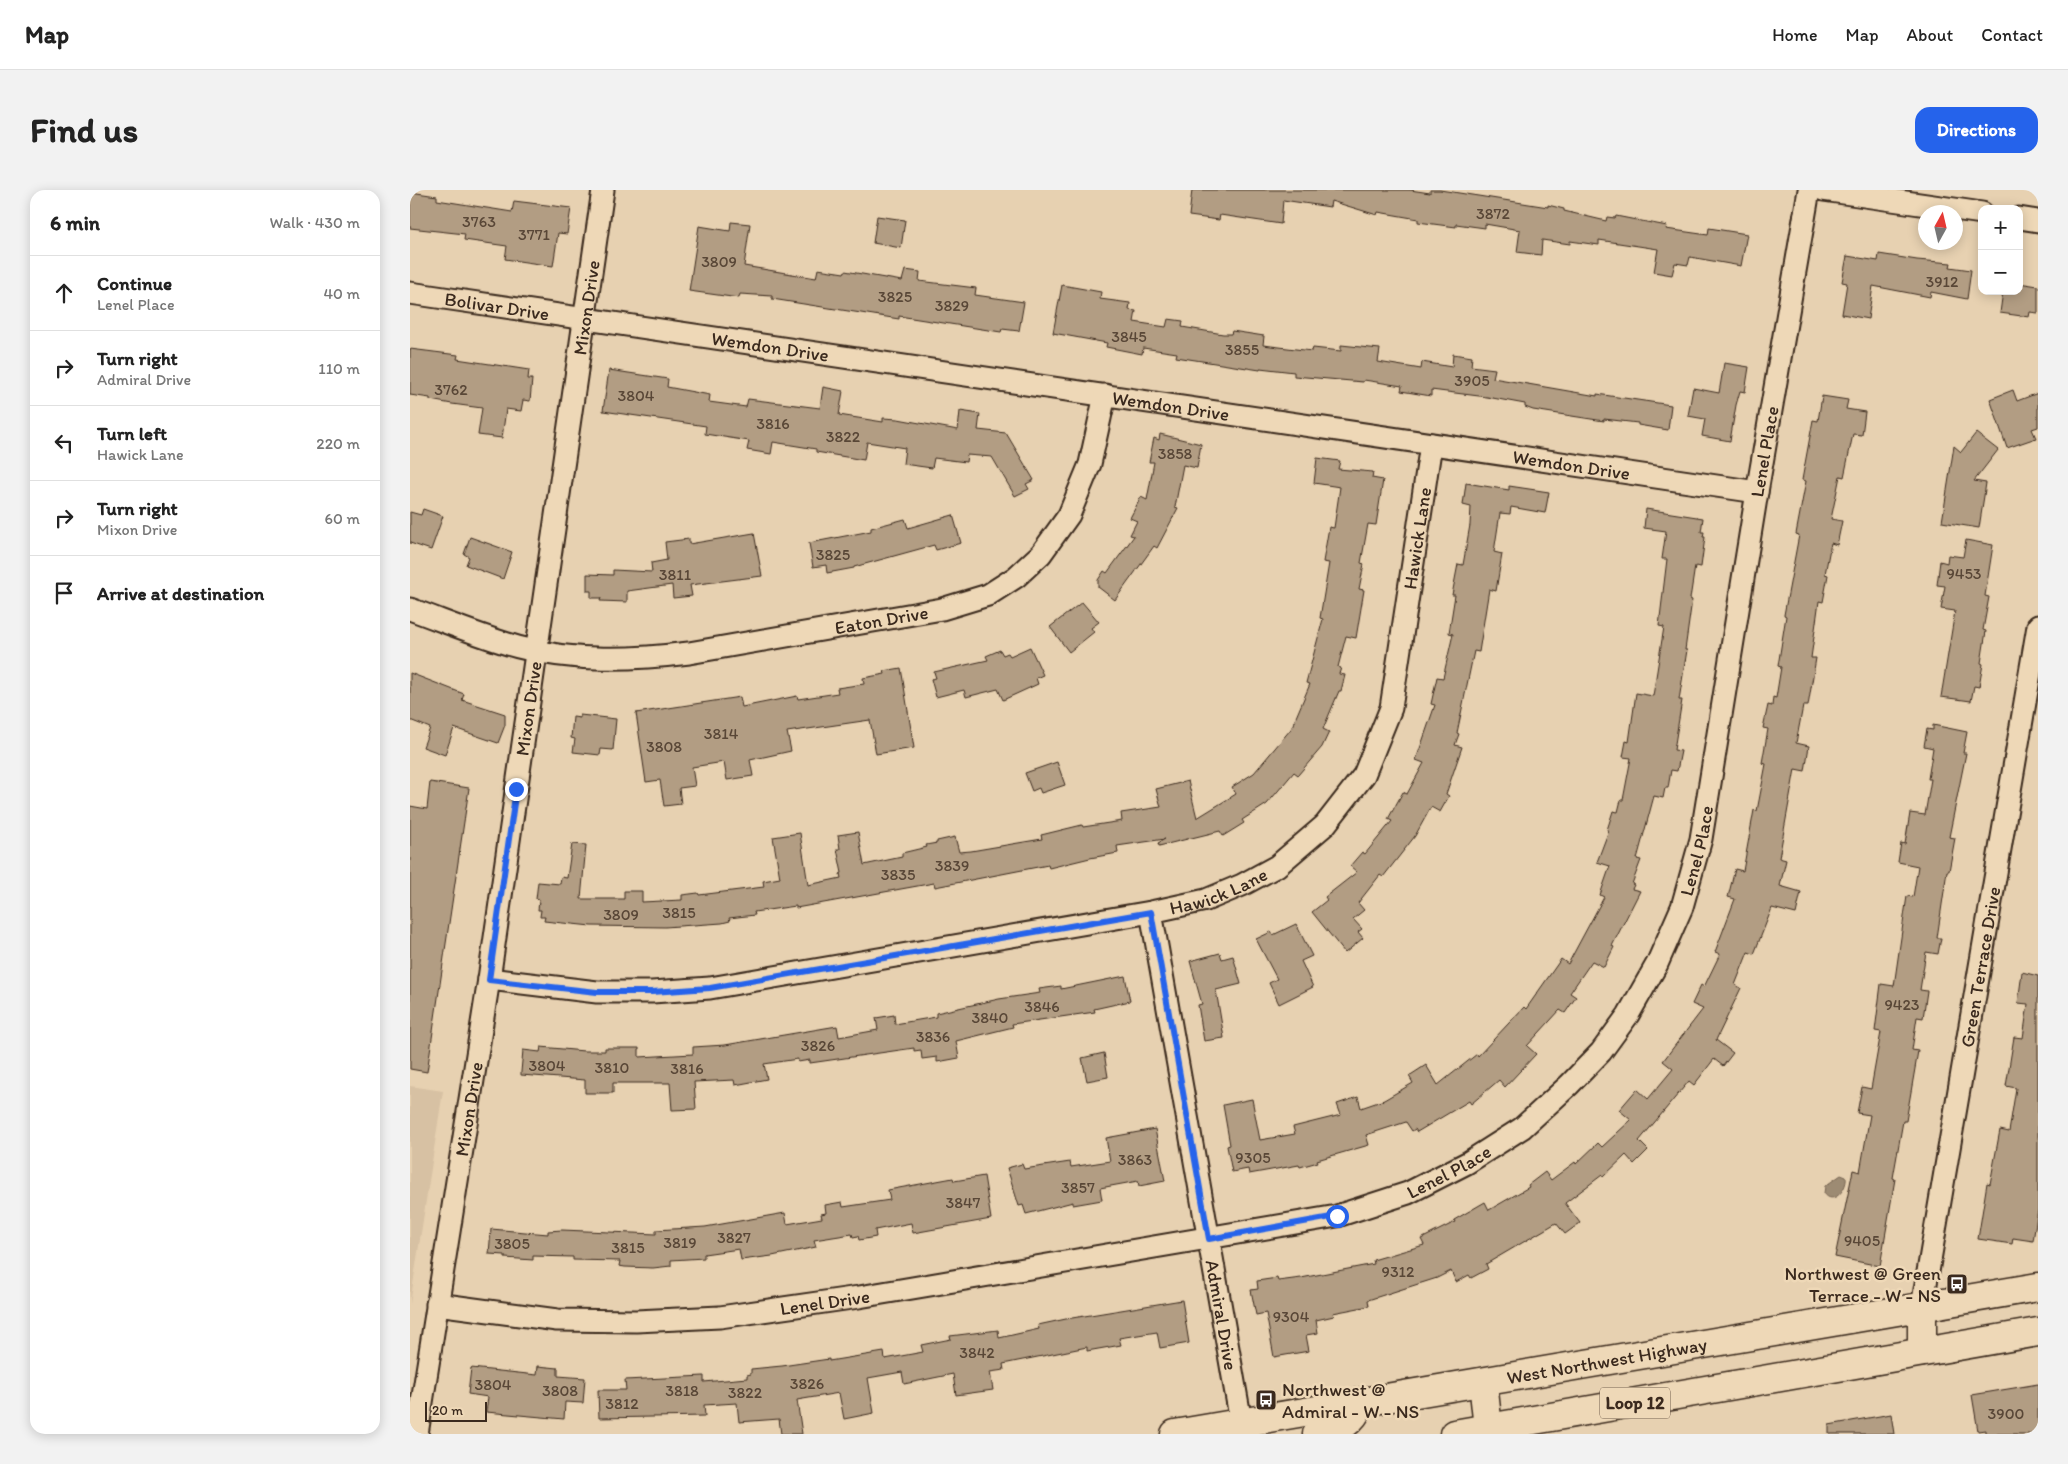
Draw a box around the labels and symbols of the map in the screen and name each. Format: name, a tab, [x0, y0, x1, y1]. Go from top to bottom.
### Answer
house number: 3872	[1476, 204, 1511, 223]
north arrow	[1918, 205, 1963, 250]
house number: 3763	[462, 212, 496, 231]
house number: 3771	[518, 225, 551, 244]
house number: 3809	[701, 252, 737, 271]
street label: Mixon Drive	[568, 259, 605, 357]
house number: 3912	[1926, 272, 1959, 291]
street label: Bolivar Drive	[443, 287, 551, 325]
house number: 3825	[878, 287, 912, 306]
house number: 3829	[935, 296, 969, 315]
street label: Wemdon Drive	[710, 327, 830, 367]
house number: 3845	[1111, 327, 1147, 346]
house number: 3855	[1225, 340, 1259, 359]
house number: 3905	[1454, 371, 1490, 390]
house number: 3762	[434, 380, 468, 399]
house number: 3804	[618, 386, 655, 405]
street label: Wemdon Drive	[1110, 386, 1231, 426]
street label: Lenel Place	[1745, 404, 1784, 499]
house number: 3816	[756, 414, 790, 433]
house number: 3822	[826, 427, 861, 446]
house number: 3858	[1158, 444, 1193, 463]
street label: Wemdon Drive	[1511, 445, 1632, 485]
street label: Hawick Lane	[1398, 486, 1436, 591]
house number: 3825	[816, 545, 850, 564]
house number: 9453	[1946, 564, 1982, 583]
house number: 3811	[659, 565, 692, 584]
street label: Eaton Drive	[833, 601, 930, 639]
street label: Mixon Drive	[510, 660, 547, 757]
house number: 3814	[704, 724, 739, 743]
house number: 3808	[646, 737, 682, 756]
route end	[505, 778, 528, 801]
street label: Lenel Place	[1675, 804, 1718, 899]
house number: 3839	[935, 856, 969, 875]
street label: Hawick Lane	[1167, 863, 1271, 920]
house number: 3835	[881, 865, 915, 884]
street label: Green Terrace Drive	[1955, 885, 2005, 1049]
house number: 3815	[662, 903, 696, 922]
house number: 3809	[603, 905, 639, 924]
house number: 9423	[1884, 995, 1920, 1014]
house number: 3846	[1024, 997, 1060, 1016]
house number: 3840	[972, 1008, 1008, 1027]
house number: 3836	[916, 1027, 950, 1046]
house number: 3826	[801, 1036, 835, 1055]
house number: 3804	[529, 1056, 566, 1075]
house number: 3810	[595, 1058, 629, 1077]
house number: 3816	[670, 1059, 704, 1078]
street label: Mixon Drive	[450, 1060, 488, 1158]
street label: Lenel Place	[1403, 1140, 1495, 1204]
house number: 9305	[1235, 1148, 1271, 1167]
house number: 3863	[1118, 1150, 1153, 1169]
house number: 3857	[1061, 1178, 1095, 1197]
house number: 3847	[945, 1193, 981, 1212]
route start	[1326, 1205, 1349, 1228]
house number: 3827	[717, 1228, 751, 1247]
house number: 9405	[1844, 1231, 1880, 1250]
house number: 3819	[663, 1233, 697, 1252]
house number: 3805	[494, 1234, 530, 1253]
house number: 3815	[611, 1238, 645, 1257]
street label: Admiral Drive	[1201, 1258, 1243, 1372]
house number: 9312	[1382, 1262, 1415, 1281]
place label: Northwest @ Green Terrace - W - NS	[1784, 1262, 1941, 1307]
bus stop icon: Northwest @ Green Terrace - W - NS	[1945, 1272, 1969, 1296]
street label: Lenel Drive	[778, 1284, 871, 1320]
house number: 9304	[1273, 1307, 1310, 1326]
street label: West Northwest Highway	[1505, 1333, 1709, 1389]
house number: 3842	[959, 1343, 995, 1362]
house number: 3826	[790, 1374, 824, 1393]
house number: 3804	[475, 1375, 512, 1394]
place label: Northwest @ Admiral - W - NS	[1282, 1378, 1419, 1423]
house number: 3808	[542, 1381, 578, 1400]
house number: 3818	[665, 1381, 699, 1400]
house number: 3822	[728, 1383, 763, 1402]
bus stop icon: Northwest @ Admiral - W - NS	[1254, 1388, 1278, 1412]
road number: Loop 12	[1600, 1388, 1670, 1418]
house number: 3812	[605, 1394, 639, 1413]
scale bar	[425, 1399, 488, 1422]
house number: 3900	[1988, 1404, 2024, 1423]

